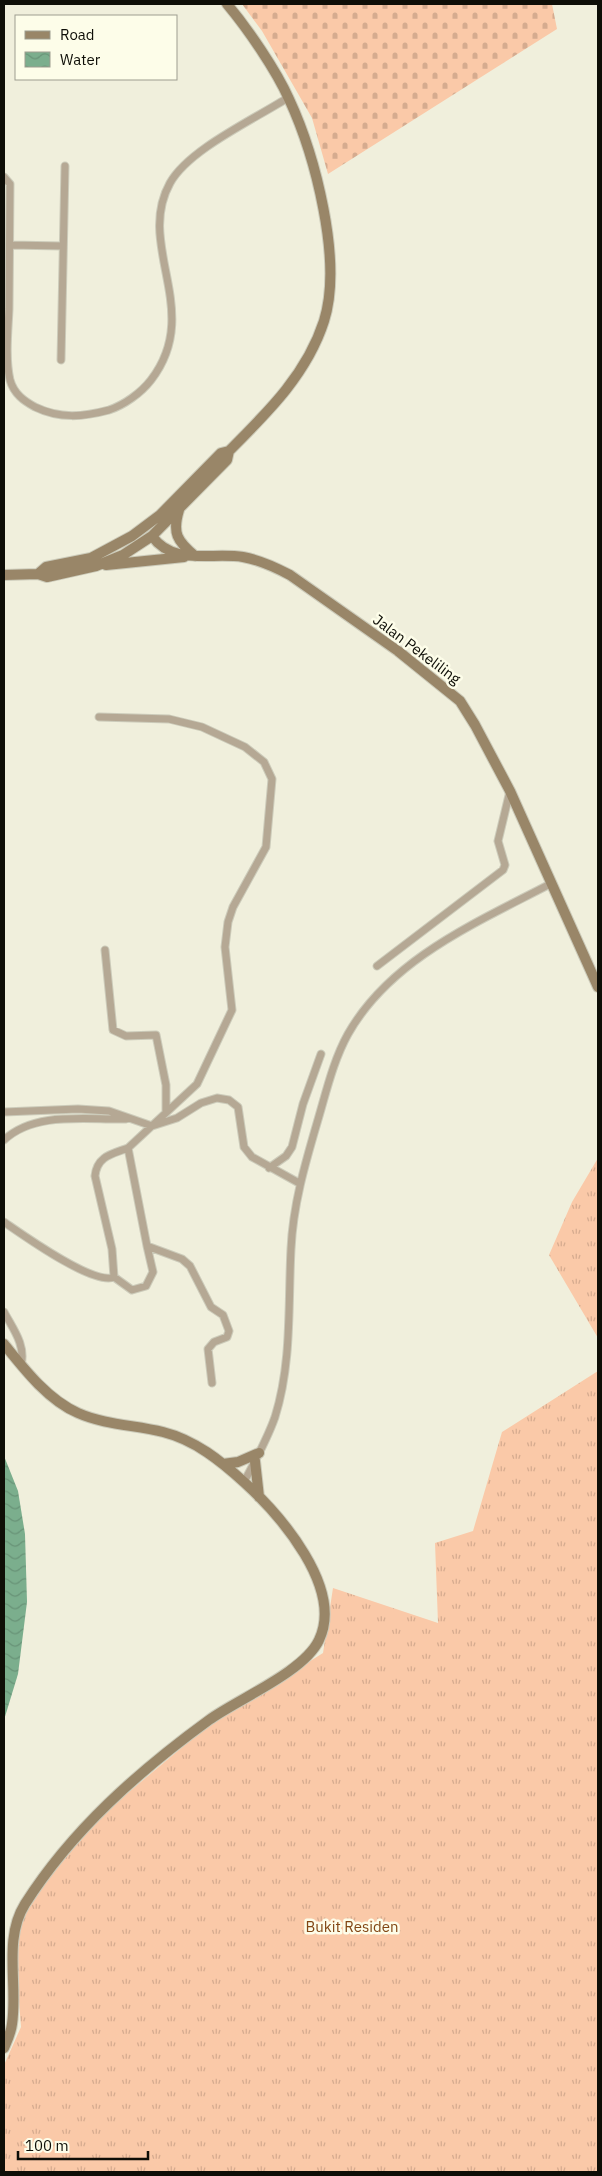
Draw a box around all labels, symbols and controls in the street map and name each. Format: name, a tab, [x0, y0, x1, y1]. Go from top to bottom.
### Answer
legend	[15, 15, 178, 80]
text: Road	[60, 25, 95, 44]
text: Water	[60, 50, 101, 69]
street label: Jalan Pekeliling	[369, 610, 465, 688]
park label: Bukit Residen	[306, 1917, 398, 1936]
scale bar	[18, 2128, 148, 2160]
text: 100 m	[25, 2136, 69, 2155]

